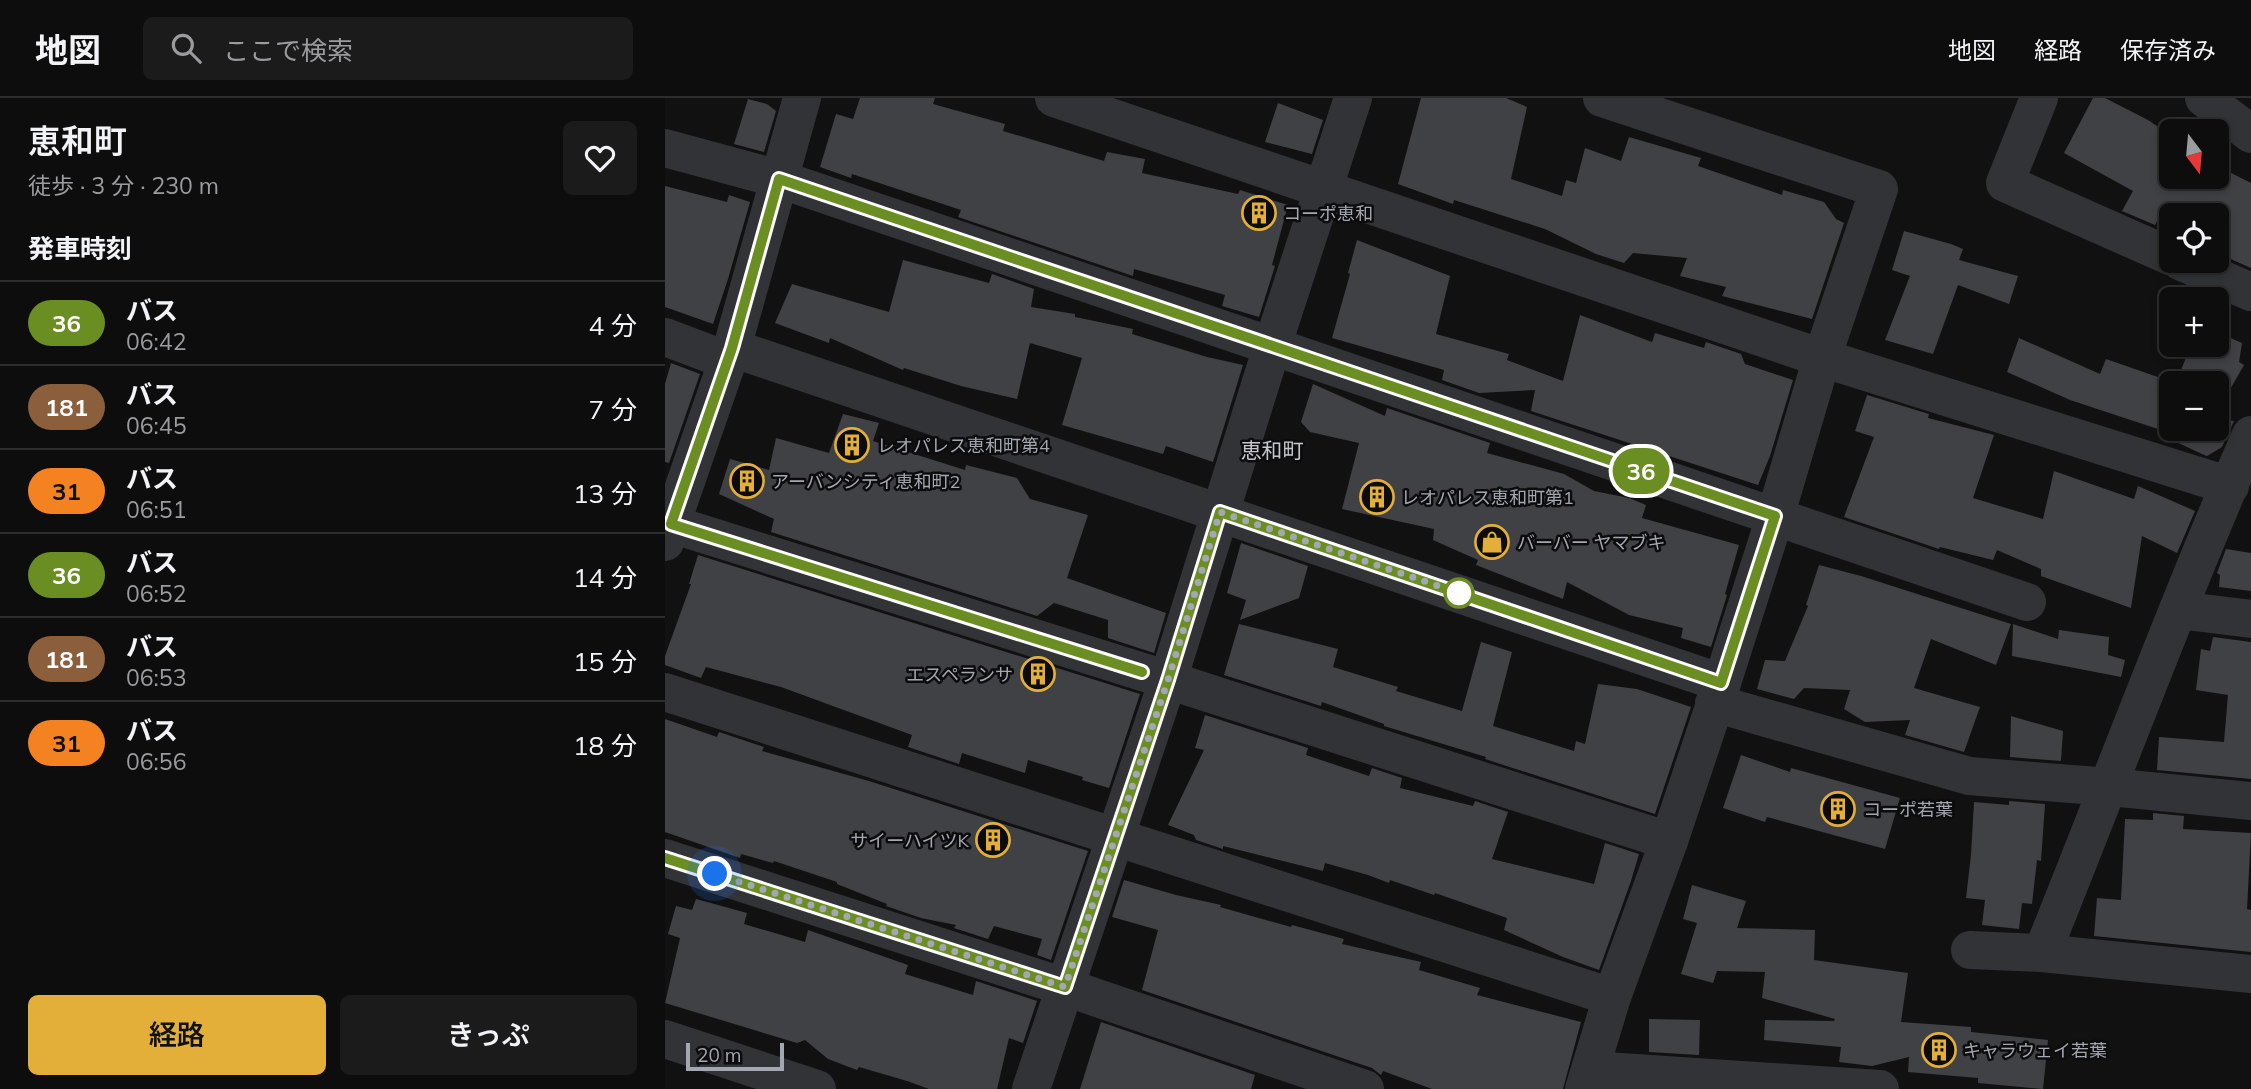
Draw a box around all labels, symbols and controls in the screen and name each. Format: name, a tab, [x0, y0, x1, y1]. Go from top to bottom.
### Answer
search box	[143, 17, 633, 80]
text: 地図	[35, 29, 101, 70]
icon: search	[167, 29, 205, 67]
text: ここで検索	[223, 34, 353, 67]
text: 地図	[1948, 35, 1996, 65]
text: 経路	[2034, 35, 2082, 65]
text: 保存済み	[2120, 35, 2216, 65]
north arrow	[2159, 119, 2229, 189]
map controls	[2159, 119, 2229, 441]
text: 恵和町	[28, 120, 127, 161]
button: heart	[563, 121, 637, 195]
text: 徒歩 · 3 分 · 230 m	[28, 171, 219, 200]
building icon: コーポ恵和	[1240, 194, 1278, 232]
place label: コーポ恵和	[1283, 202, 1373, 225]
button: locate	[2159, 203, 2229, 273]
text: 発車時刻	[28, 232, 132, 265]
button: +	[2159, 287, 2229, 357]
text: バス	[126, 294, 178, 327]
text: 36	[52, 308, 81, 338]
text: 4 分	[589, 309, 637, 342]
text: 06:42	[126, 327, 186, 356]
button: −	[2159, 371, 2229, 441]
text: バス	[126, 378, 178, 411]
text: 181	[45, 392, 88, 422]
text: 7 分	[589, 393, 637, 426]
text: 06:45	[126, 411, 186, 440]
building icon: レオパレス恵和町第4	[833, 426, 871, 464]
place label: レオパレス恵和町第4	[877, 434, 1050, 457]
district label: 恵和町	[1241, 437, 1304, 463]
line badge: 36	[1609, 448, 1672, 494]
text: 36	[1627, 456, 1655, 486]
text: バス	[126, 462, 178, 495]
building icon: アーバンシティ恵和町2	[728, 462, 766, 500]
place label: アーバンシティ恵和町2	[771, 470, 960, 493]
text: 31	[52, 476, 81, 506]
text: 13 分	[573, 477, 637, 510]
building icon: レオパレス恵和町第1	[1358, 478, 1396, 516]
place label: レオパレス恵和町第1	[1401, 486, 1574, 509]
text: 06:51	[126, 495, 186, 524]
shop icon: バーバー ヤマブキ	[1473, 523, 1511, 561]
place label: バーバー ヤマブキ	[1517, 531, 1666, 554]
text: バス	[126, 546, 178, 579]
text: 36	[52, 560, 81, 590]
text: 14 分	[573, 561, 637, 594]
unlabelled marker	[1444, 578, 1474, 608]
text: 06:52	[126, 579, 186, 608]
text: バス	[126, 630, 178, 663]
text: 181	[45, 644, 88, 674]
text: 15 分	[573, 645, 637, 678]
building icon: エスペランサ	[1019, 655, 1057, 693]
text: 06:53	[126, 663, 186, 692]
place label: エスペランサ	[906, 663, 1013, 686]
text: バス	[126, 714, 178, 747]
text: 31	[52, 728, 81, 758]
text: 18 分	[573, 729, 637, 762]
text: 06:56	[126, 747, 186, 776]
building icon: コーポ若葉	[1819, 790, 1857, 828]
place label: コーポ若葉	[1863, 798, 1953, 821]
building icon: サイーハイツK	[974, 821, 1012, 859]
place label: サイーハイツK	[850, 829, 970, 852]
your location	[697, 856, 732, 891]
button: 経路	[28, 995, 326, 1075]
button: きっぷ	[340, 995, 637, 1075]
building icon: キャラウェイ若葉	[1920, 1031, 1958, 1069]
place label: キャラウェイ若葉	[1963, 1039, 2107, 1062]
scale bar	[686, 1040, 784, 1072]
text: 20 m	[697, 1043, 741, 1067]

